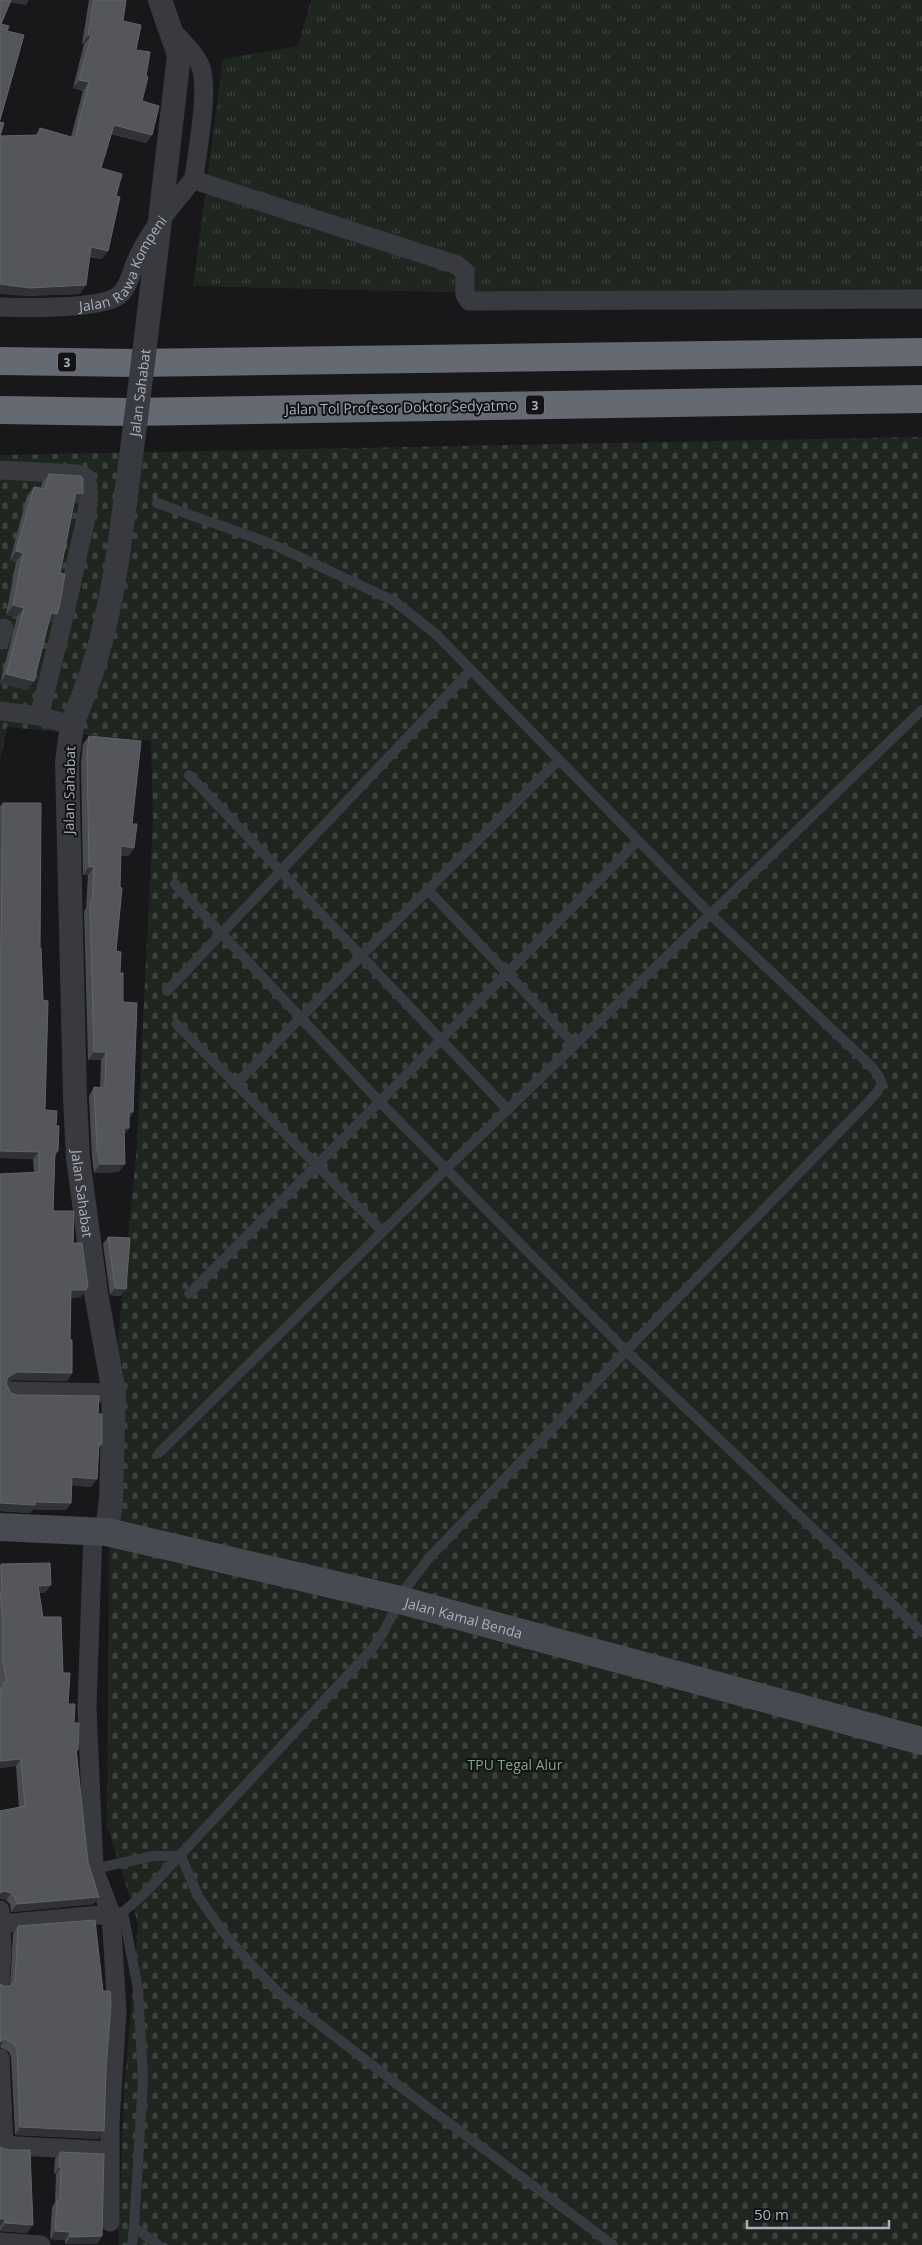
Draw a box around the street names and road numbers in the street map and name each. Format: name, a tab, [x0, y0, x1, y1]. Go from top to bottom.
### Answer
street label: Jalan Rawa Kompeni	[76, 211, 170, 315]
street label: Jalan Sahabat	[124, 348, 154, 440]
road number: 3	[58, 352, 76, 372]
street label: Jalan Tol Profesor Doktor Sedyatmo	[283, 395, 517, 419]
road number: 3	[526, 396, 544, 414]
street label: Jalan Sahabat	[59, 746, 79, 836]
street label: Jalan Sahabat	[68, 1147, 98, 1239]
street label: Jalan Kamal Benda	[401, 1592, 525, 1642]

